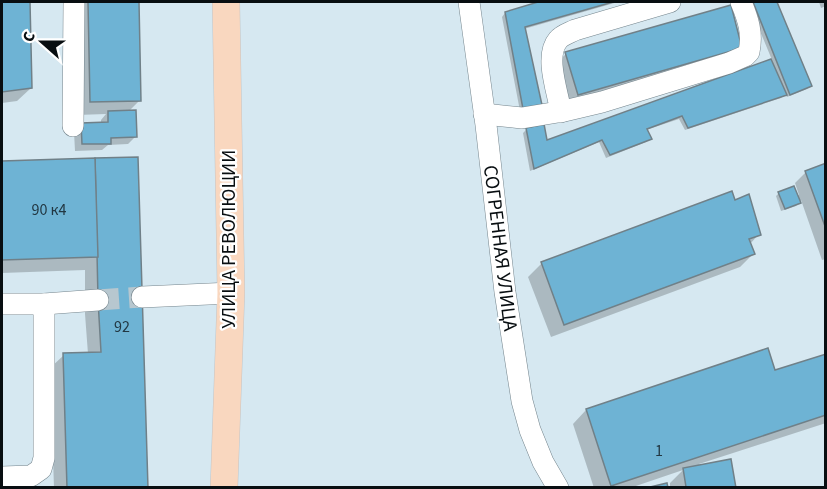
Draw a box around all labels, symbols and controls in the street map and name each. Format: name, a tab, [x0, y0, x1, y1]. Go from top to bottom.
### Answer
north arrow	[12, 12, 72, 72]
text: С	[17, 29, 41, 45]
street label: УЛИЦА РЕВОЛЮЦИИ	[215, 150, 243, 328]
street label: СОГРЕННАЯ УЛИЦА	[476, 164, 524, 333]
house number: 90 к4	[32, 199, 67, 221]
house number: 92	[114, 316, 130, 338]
house number: 1	[655, 440, 663, 462]

